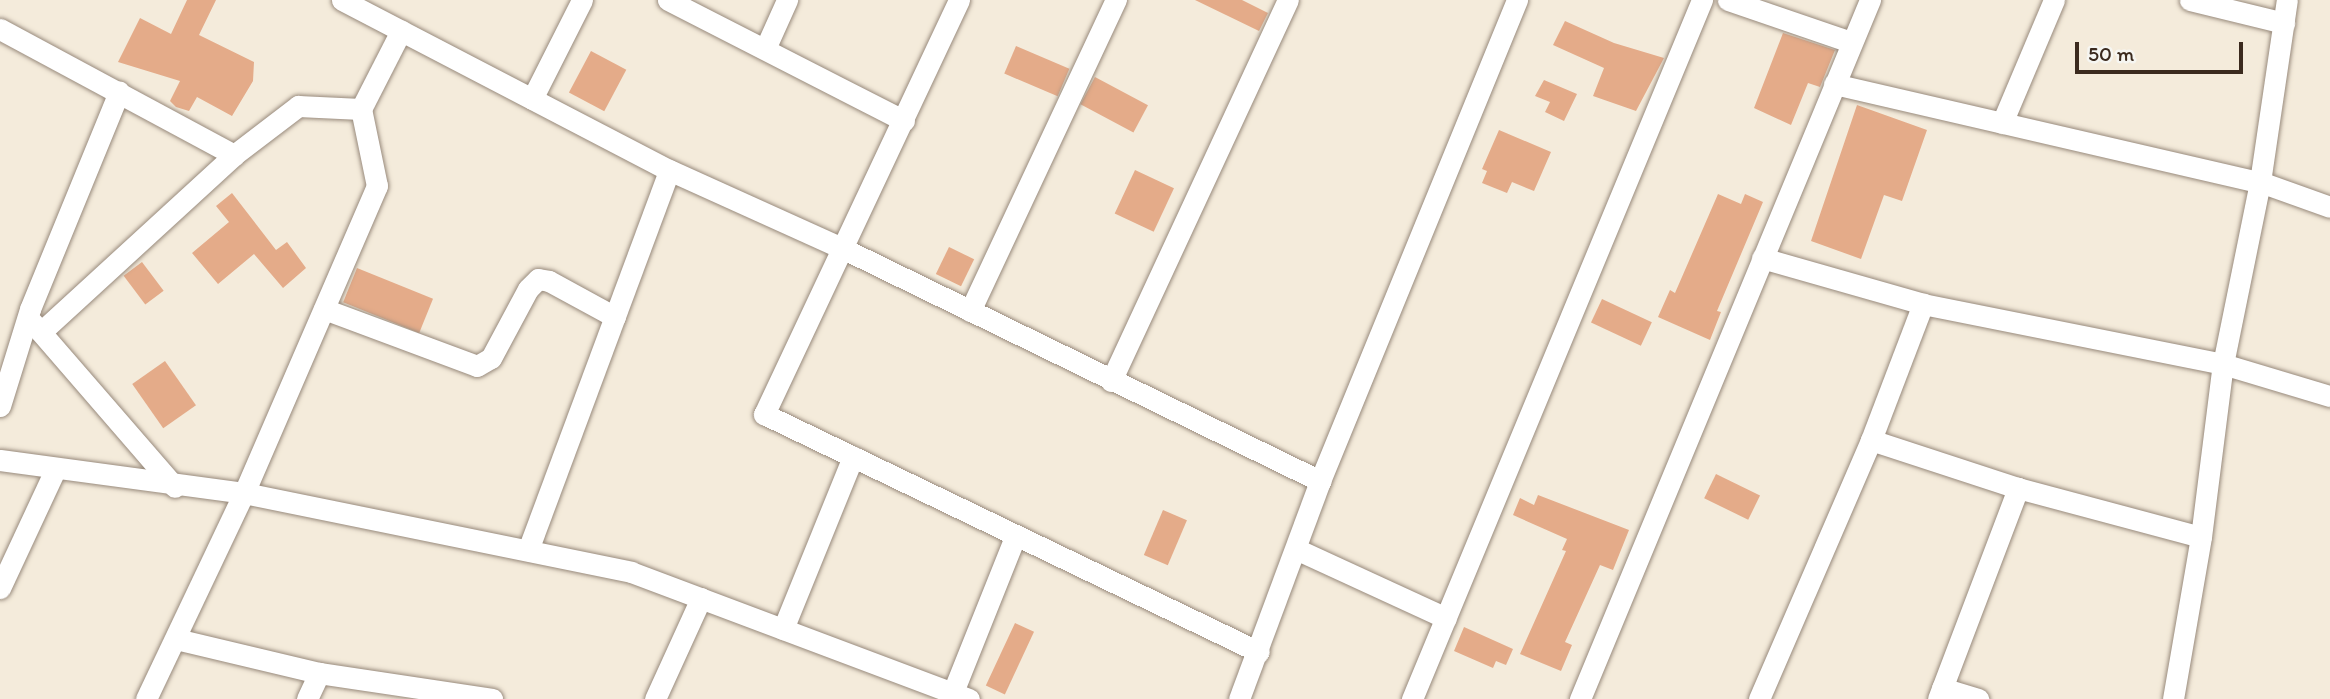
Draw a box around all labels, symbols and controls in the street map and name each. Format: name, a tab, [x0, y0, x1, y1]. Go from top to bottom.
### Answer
scale bar	[2078, 28, 2246, 72]
text: 50 m	[2088, 41, 2134, 66]

